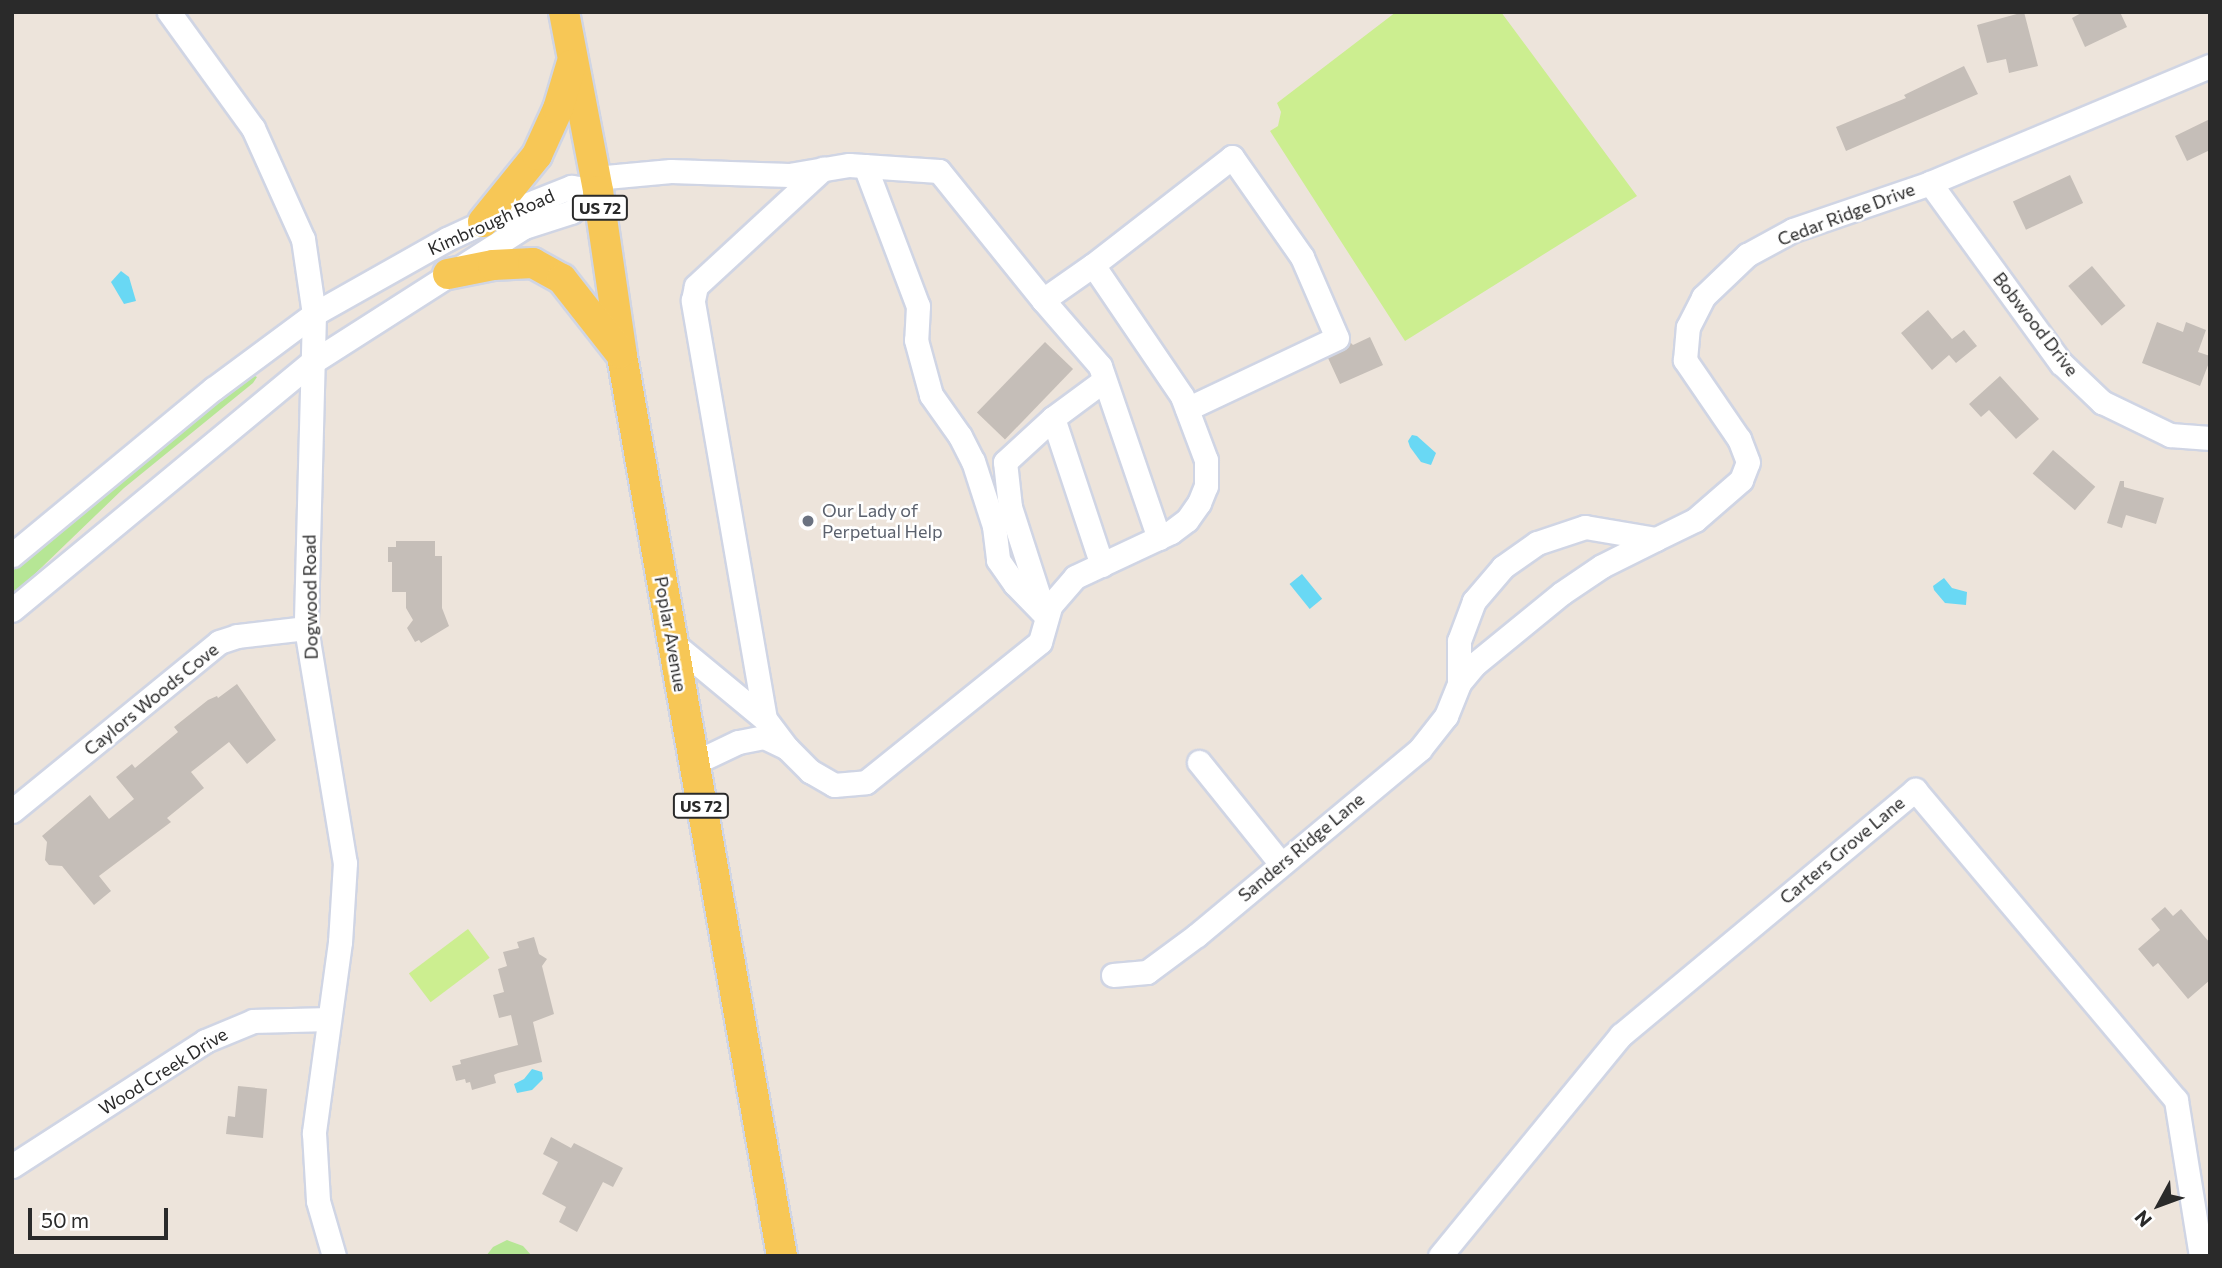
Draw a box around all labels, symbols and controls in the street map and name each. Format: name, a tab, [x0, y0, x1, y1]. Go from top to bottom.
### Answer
street label: Cedar Ridge Drive	[1774, 178, 1918, 250]
street label: Kimbrough Road	[424, 184, 558, 260]
road number: US 72	[570, 196, 630, 220]
street label: Bobwood Drive	[1989, 268, 2083, 380]
place label: Our Lady of Perpetual Help	[822, 500, 943, 542]
marker: Our Lady of Perpetual Help	[800, 513, 816, 529]
street label: Dogwood Road	[298, 534, 322, 660]
street label: Poplar Avenue	[650, 575, 692, 693]
street label: Caylors Woods Cove	[79, 638, 223, 760]
street label: Sanders Ridge Lane	[1234, 788, 1368, 906]
street label: Carters Grove Lane	[1775, 792, 1909, 908]
road number: US 72	[671, 793, 731, 818]
street label: Wood Creek Drive	[95, 1023, 231, 1119]
north arrow	[2124, 1170, 2194, 1240]
scale bar	[32, 1194, 172, 1238]
text: N	[2129, 1206, 2156, 1232]
text: 50 m	[41, 1207, 89, 1232]

